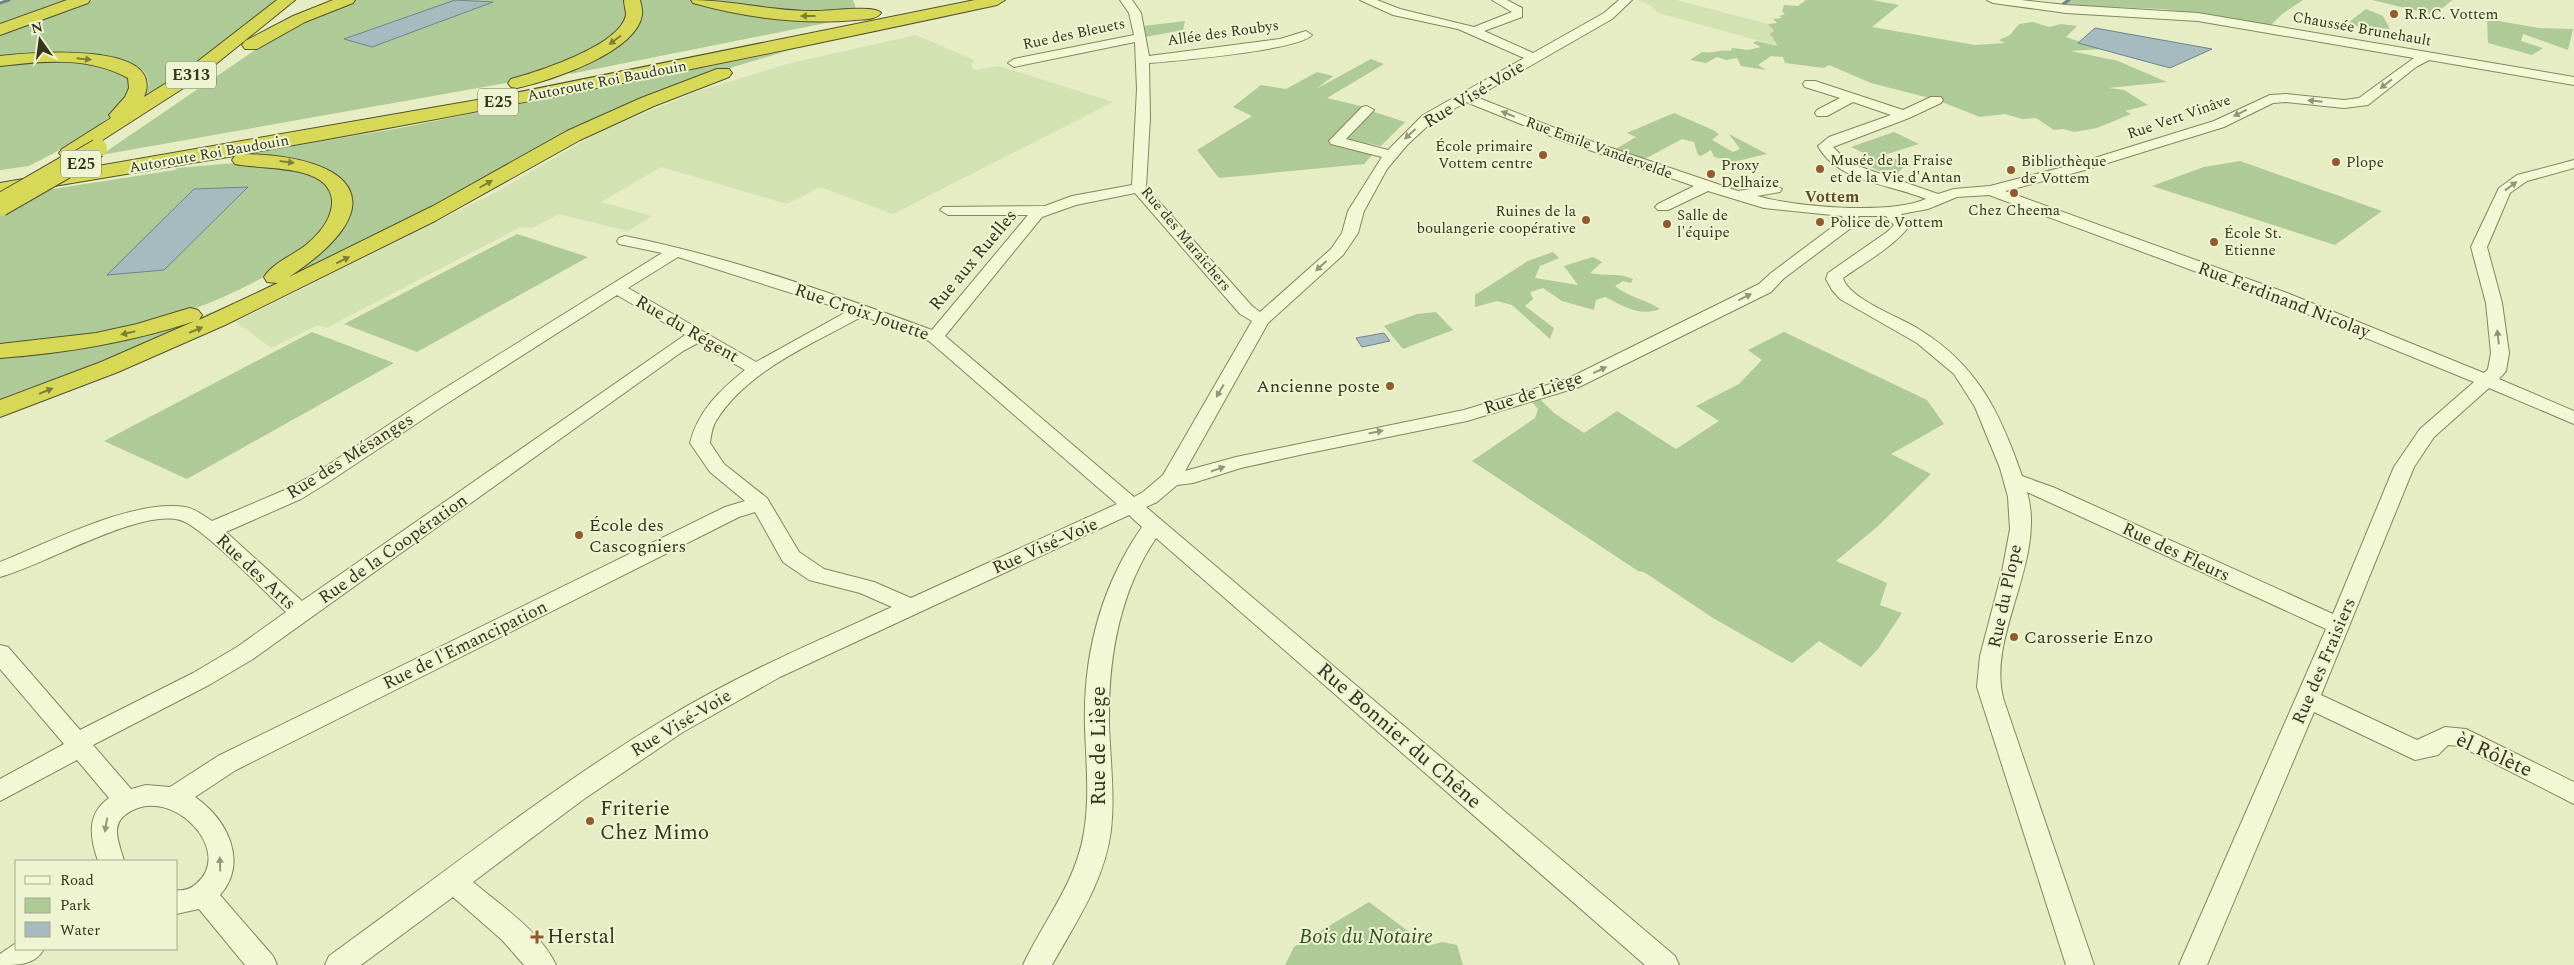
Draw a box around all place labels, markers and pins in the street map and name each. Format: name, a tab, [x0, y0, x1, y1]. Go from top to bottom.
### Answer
place label: R.R.C. Vottem	[2404, 3, 2499, 26]
marker: R.R.C. Vottem	[2388, 8, 2400, 20]
place label: École primaire Vottem centre	[1435, 135, 1533, 175]
marker: École primaire Vottem centre	[1537, 149, 1549, 161]
place label: Musée de la Fraise et de la Vie d'Antan	[1830, 149, 1962, 189]
place label: Bibliothèque de Vottem	[2021, 150, 2107, 190]
place label: Plope	[2346, 151, 2384, 174]
place label: Proxy Delhaize	[1721, 154, 1779, 194]
marker: Plope	[2330, 156, 2342, 168]
marker: Musée de la Fraise et de la Vie d'Antan	[1814, 163, 1826, 175]
marker: Bibliothèque de Vottem	[2005, 164, 2017, 176]
marker: Proxy Delhaize	[1705, 168, 1717, 180]
marker: Chez Cheema	[2008, 187, 2020, 199]
place label: Chez Cheema	[1968, 199, 2061, 222]
place label: Ruines de la boulangerie coopérative	[1416, 200, 1577, 240]
place label: Salle de l'équipe	[1677, 204, 1730, 244]
place label: Police de Vottem	[1830, 211, 1943, 234]
marker: Ruines de la boulangerie coopérative	[1580, 214, 1592, 226]
marker: Police de Vottem	[1814, 216, 1826, 228]
marker: Salle de l'équipe	[1661, 218, 1673, 230]
place label: École St. Etienne	[2224, 222, 2282, 262]
marker: École St. Etienne	[2208, 236, 2220, 248]
place label: Ancienne poste	[1256, 373, 1380, 400]
marker: Ancienne poste	[1384, 380, 1396, 392]
place label: École des Cascogniers	[589, 512, 686, 560]
marker: École des Cascogniers	[573, 529, 585, 541]
place label: Carosserie Enzo	[2024, 624, 2153, 651]
marker: Carosserie Enzo	[2008, 631, 2020, 643]
place label: Friterie Chez Mimo	[600, 793, 709, 849]
marker: Friterie Chez Mimo	[584, 815, 596, 827]
place label: Herstal	[547, 921, 615, 953]
marker: Herstal	[531, 931, 543, 943]

